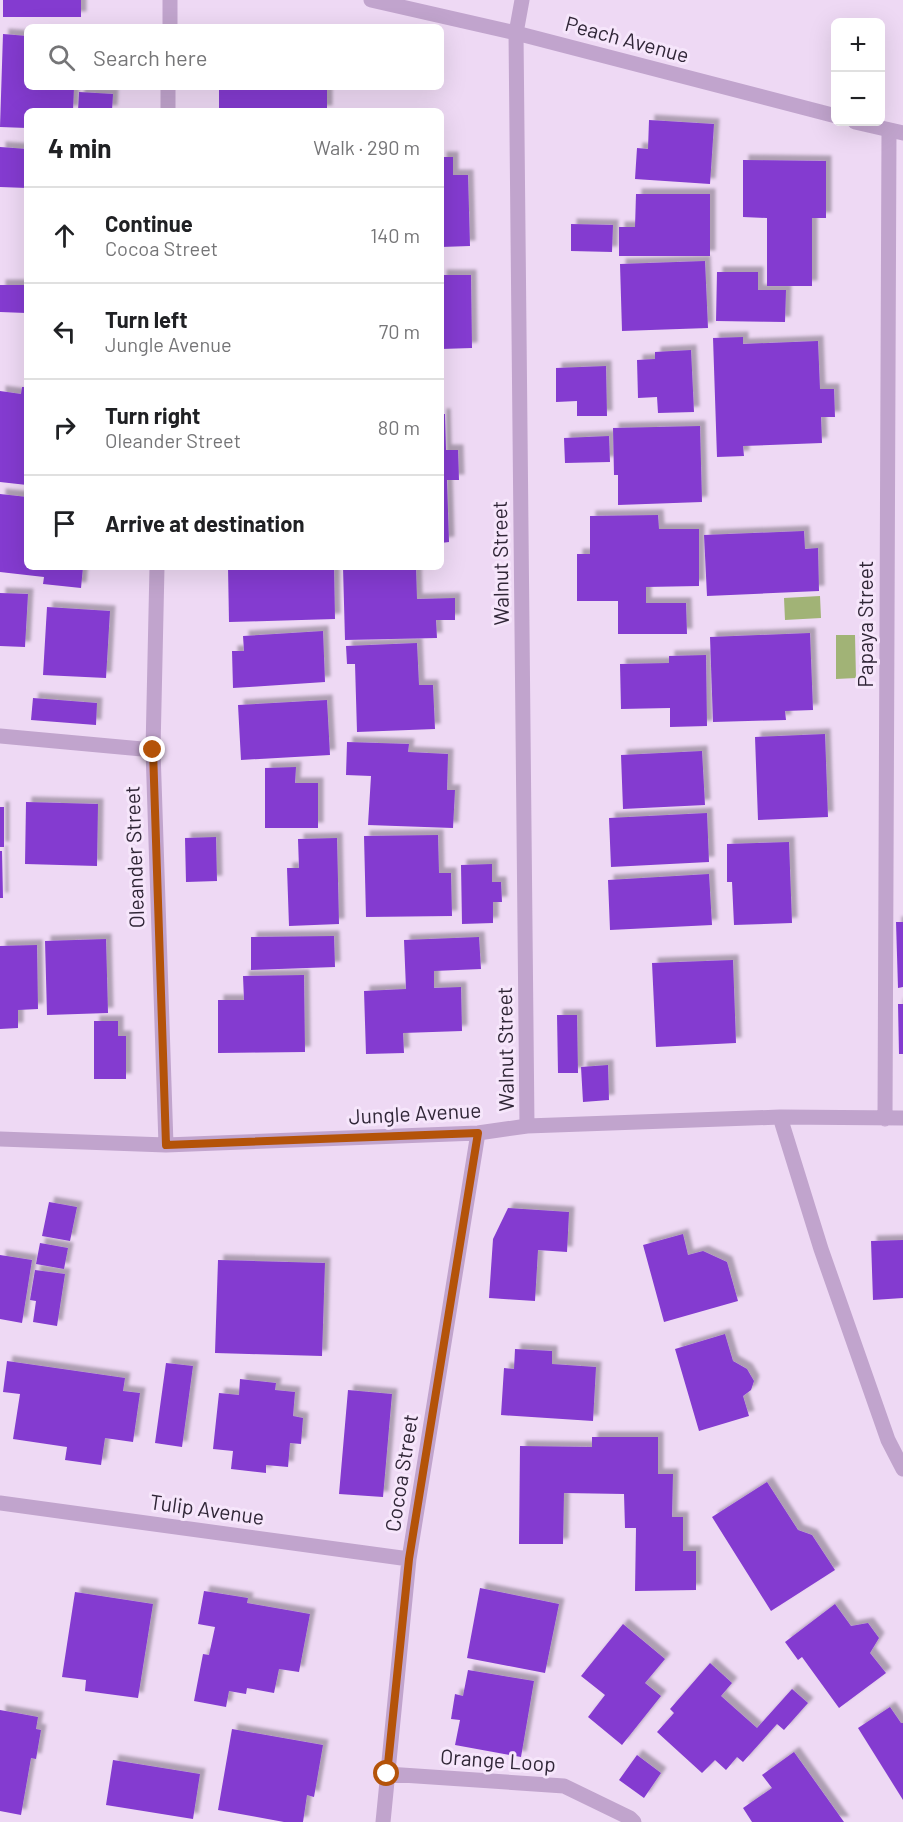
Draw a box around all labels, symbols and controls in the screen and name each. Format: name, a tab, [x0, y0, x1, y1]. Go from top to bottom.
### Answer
street label: Peach Avenue	[563, 10, 692, 67]
map controls	[831, 18, 885, 126]
button: +	[831, 18, 885, 72]
search box	[24, 24, 444, 90]
icon: search	[45, 41, 78, 74]
text: Search here	[93, 44, 207, 70]
button: −	[831, 72, 885, 126]
text: 4 min	[48, 132, 112, 163]
text: Walk · 290 m	[313, 135, 420, 159]
text: Continue	[105, 210, 193, 236]
icon: ahead	[48, 219, 81, 252]
text: 140 m	[370, 223, 420, 247]
text: Cocoa Street	[105, 236, 218, 260]
text: Turn left	[105, 306, 188, 332]
icon: left	[48, 315, 81, 348]
text: 70 m	[379, 319, 420, 343]
text: Jungle Avenue	[105, 332, 232, 356]
text: Turn right	[105, 402, 200, 428]
icon: right	[48, 411, 81, 444]
text: 80 m	[378, 415, 420, 439]
text: Oleander Street	[105, 428, 241, 452]
street label: Walnut Street	[486, 500, 513, 626]
icon: arrive	[48, 507, 81, 540]
text: Arrive at destination	[105, 510, 304, 536]
street label: Papaya Street	[852, 560, 877, 688]
route end	[139, 736, 165, 762]
street label: Oleander Street	[119, 785, 148, 929]
street label: Walnut Street	[491, 986, 518, 1112]
street label: Jungle Avenue	[348, 1097, 482, 1128]
street label: Cocoa Street	[379, 1412, 422, 1533]
street label: Tulip Avenue	[149, 1488, 266, 1529]
street label: Orange Loop	[439, 1743, 557, 1776]
route start	[373, 1760, 399, 1786]

